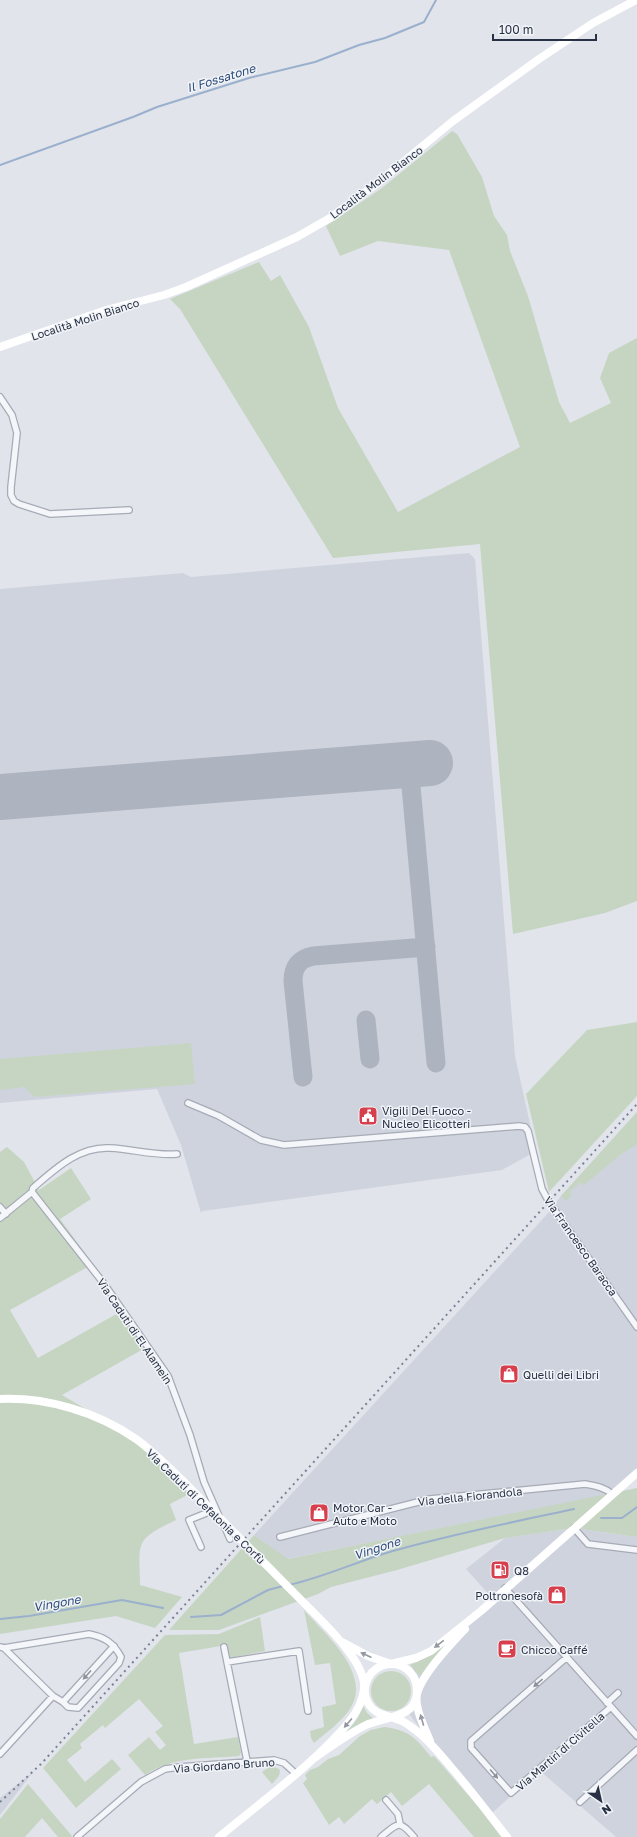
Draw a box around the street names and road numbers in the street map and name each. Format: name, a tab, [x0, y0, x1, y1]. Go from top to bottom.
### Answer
street label: Località Molin Bianco	[327, 143, 425, 221]
street label: Località Molin Bianco	[29, 295, 141, 343]
street label: Via Francesco Baracca	[542, 1194, 620, 1298]
street label: Via Caduti di El Alamein	[95, 1276, 175, 1386]
street label: Via Caduti di Cefalonia e Corfù	[144, 1446, 268, 1566]
street label: Via della Fiorandola	[417, 1484, 523, 1508]
street label: Via Martiri di Civitella	[513, 1709, 607, 1793]
street label: Via Giordano Bruno	[173, 1755, 275, 1775]

